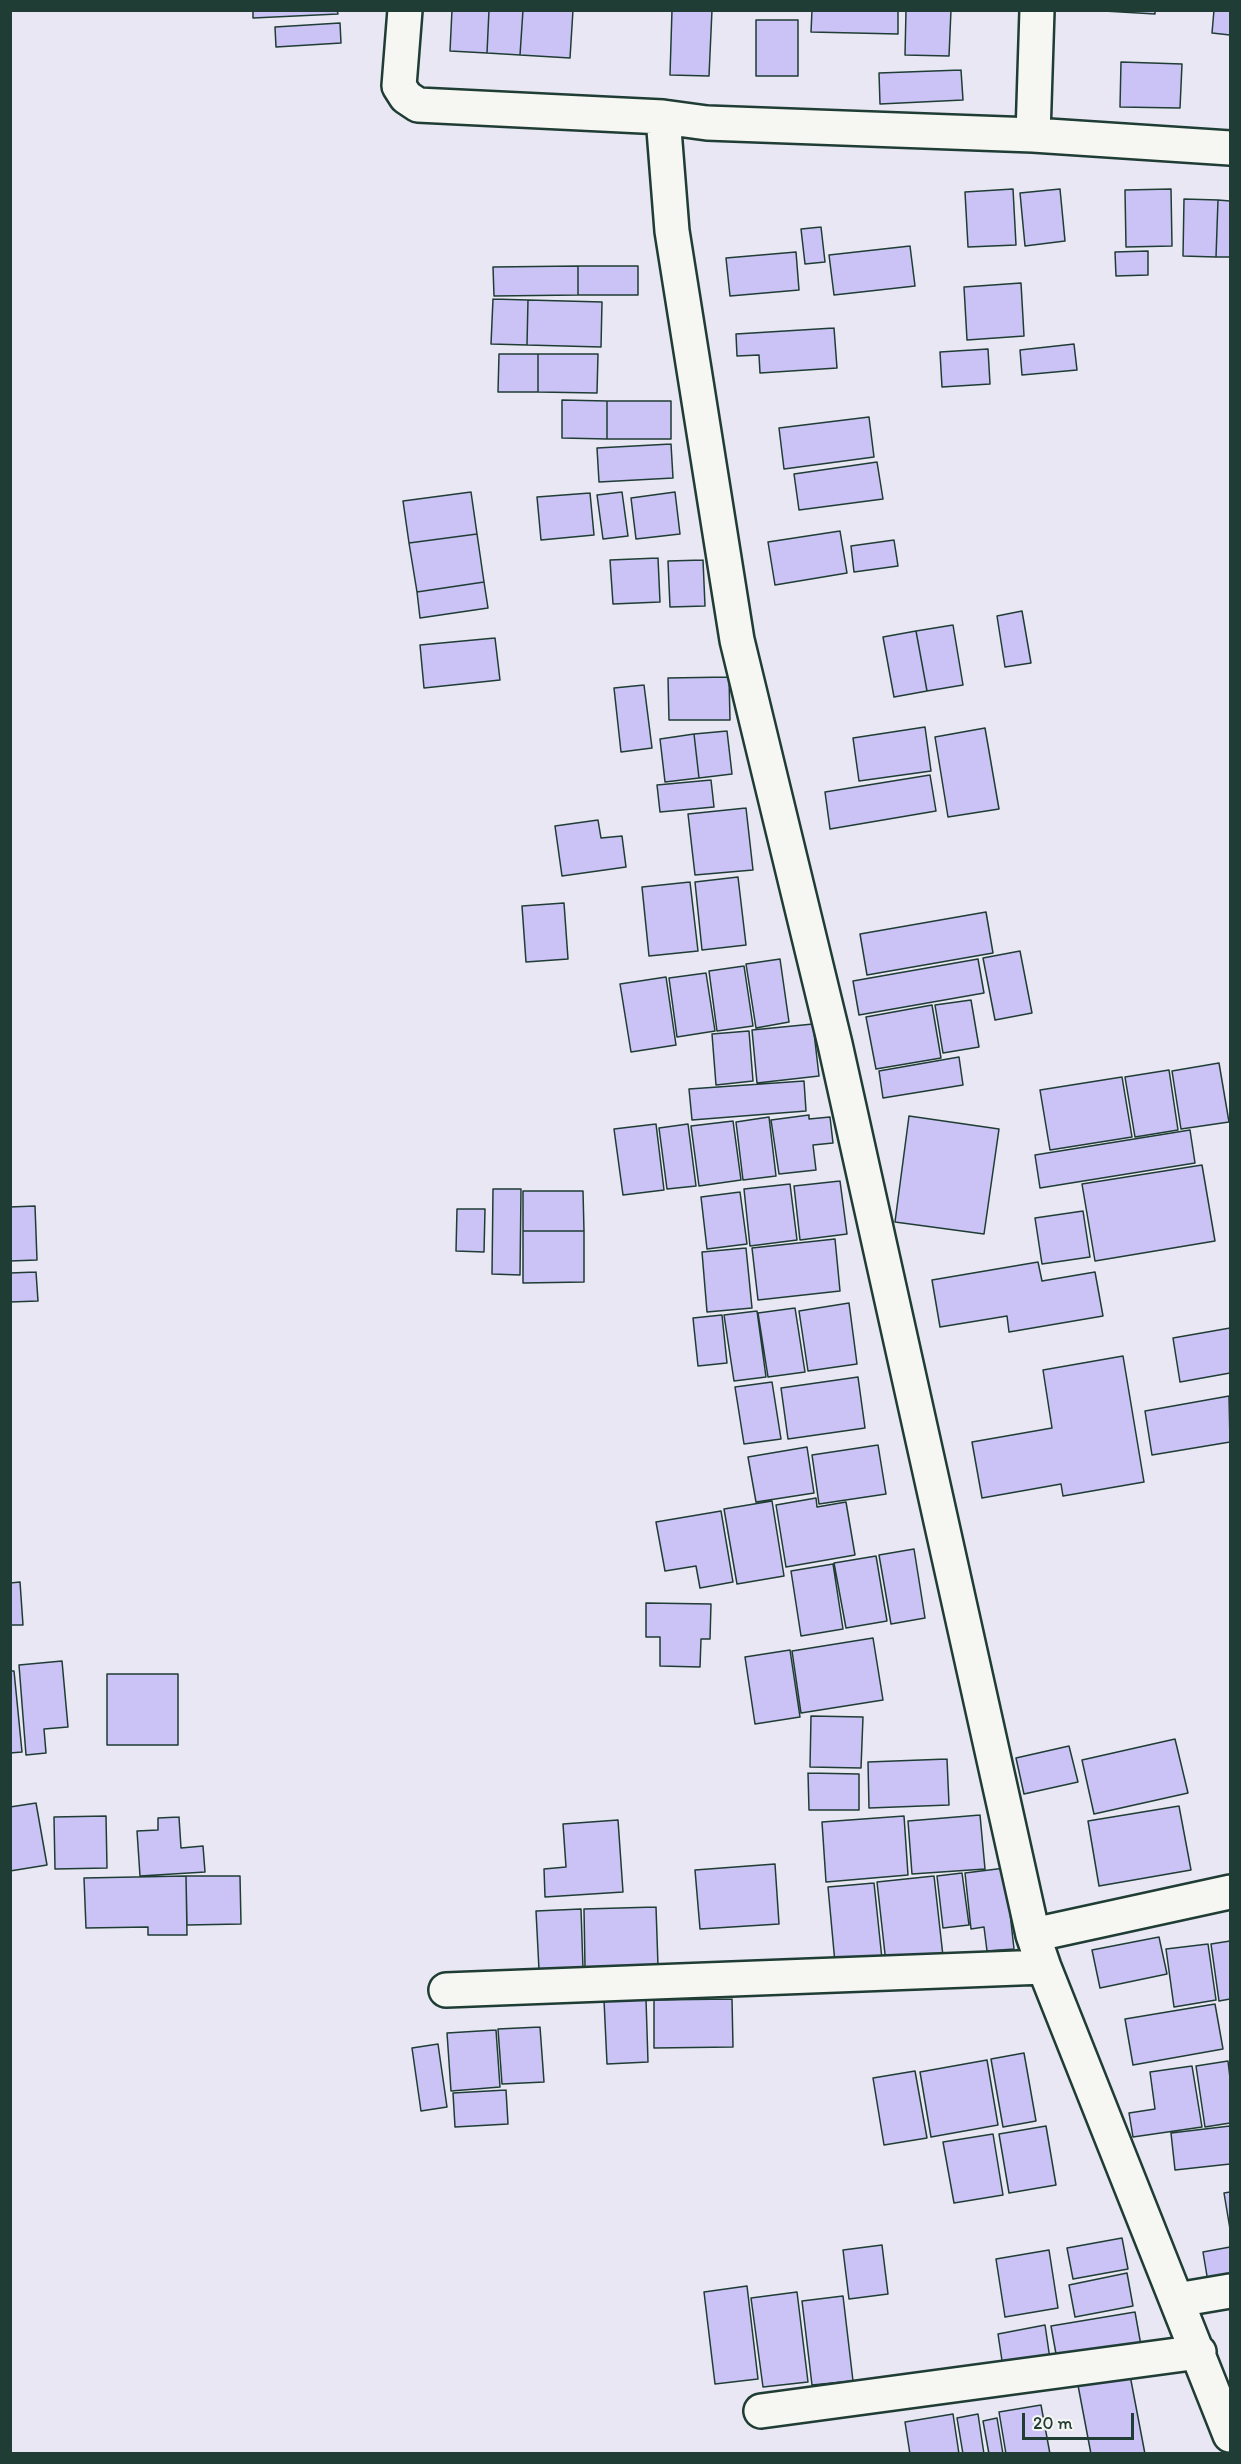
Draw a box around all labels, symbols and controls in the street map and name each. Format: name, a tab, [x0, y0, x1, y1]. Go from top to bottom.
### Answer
scale bar	[1025, 2401, 1138, 2439]
text: 20 m	[1033, 2412, 1073, 2434]

